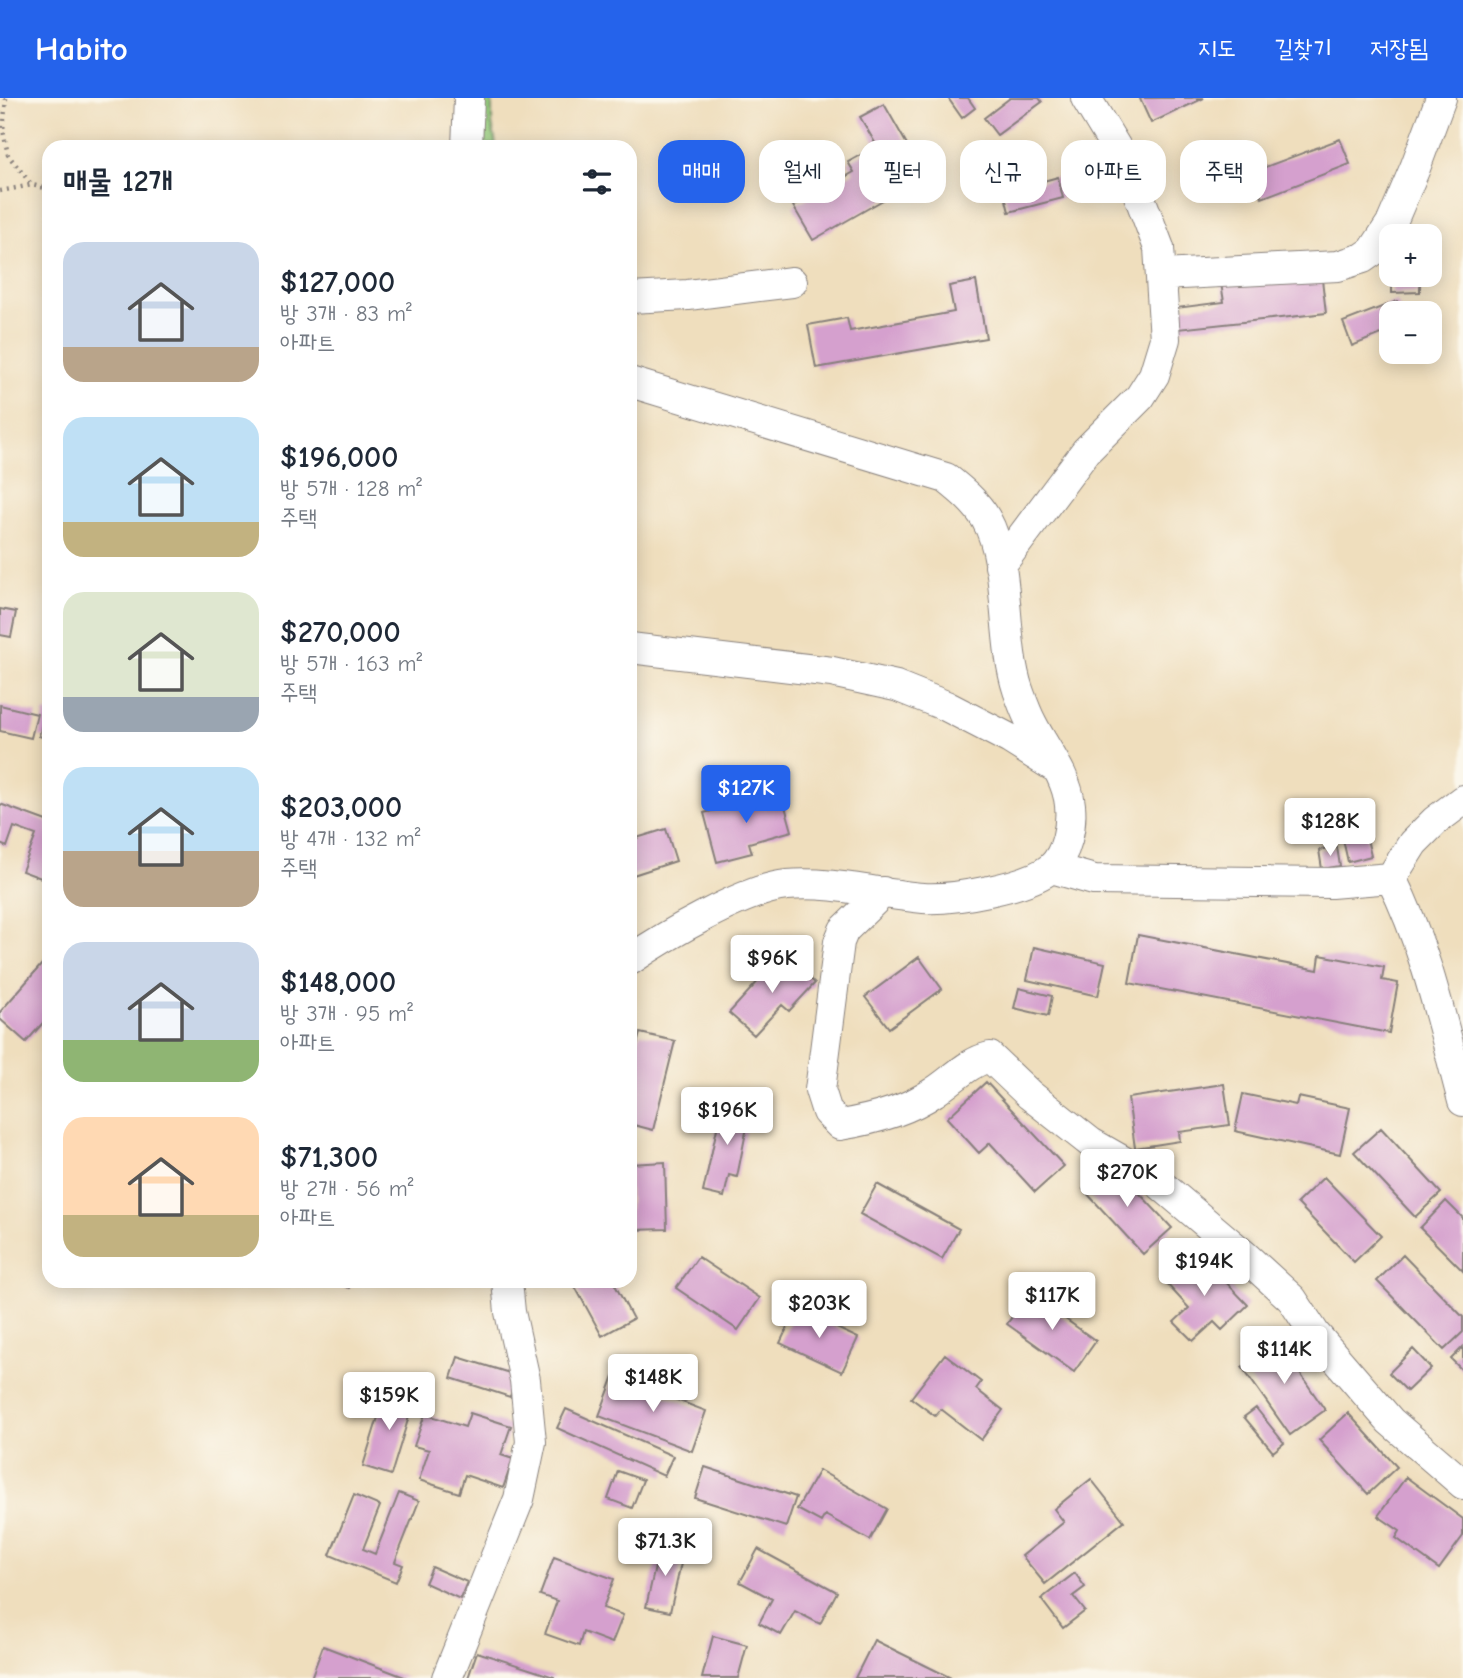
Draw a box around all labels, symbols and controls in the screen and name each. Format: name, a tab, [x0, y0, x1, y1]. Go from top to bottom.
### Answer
text: Habito	[35, 30, 128, 68]
text: 지도	[1198, 34, 1236, 62]
text: 길찾기	[1274, 34, 1332, 62]
text: 저장됨	[1370, 34, 1428, 62]
chip: 매매	[658, 140, 745, 203]
chip: 월세	[759, 140, 845, 203]
chip: 필터	[859, 140, 946, 203]
chip: 신규	[960, 140, 1047, 203]
chip: 아파트	[1061, 140, 1166, 203]
chip: 주택	[1180, 140, 1267, 203]
icon: filters	[578, 163, 616, 201]
text: 매물 12개	[63, 164, 173, 199]
map controls	[1379, 224, 1442, 364]
button: +	[1379, 224, 1442, 287]
text: $127,000	[280, 265, 395, 300]
icon: home	[119, 270, 203, 354]
text: 방 3개 · 83 m²	[280, 300, 412, 327]
button: −	[1379, 301, 1442, 364]
text: 아파트	[280, 329, 336, 356]
text: $196,000	[280, 440, 398, 475]
icon: home	[119, 445, 203, 529]
text: 방 5개 · 128 m²	[280, 475, 422, 502]
text: 주택	[280, 504, 317, 531]
text: $270,000	[280, 615, 401, 650]
icon: home	[119, 620, 203, 704]
text: 방 5개 · 163 m²	[280, 650, 422, 677]
text: 주택	[280, 679, 317, 706]
pin: $127K	[697, 766, 795, 825]
text: $127K	[717, 774, 775, 801]
text: $203,000	[280, 790, 402, 825]
icon: home	[119, 795, 203, 879]
pin: $128K	[1281, 798, 1379, 858]
text: $128K	[1300, 807, 1360, 834]
text: 방 4개 · 132 m²	[280, 825, 420, 852]
text: 주택	[280, 854, 317, 881]
pin: $96K	[731, 936, 813, 995]
text: $96K	[747, 944, 797, 971]
text: $148,000	[280, 965, 396, 1000]
icon: home	[119, 970, 203, 1054]
text: 방 3개 · 95 m²	[280, 1000, 413, 1027]
text: 아파트	[280, 1029, 336, 1056]
pin: $196K	[678, 1088, 776, 1147]
text: $196K	[697, 1096, 757, 1123]
text: $71,300	[280, 1140, 378, 1175]
icon: home	[119, 1145, 203, 1229]
pin: $270K	[1078, 1150, 1176, 1209]
text: $270K	[1096, 1158, 1158, 1185]
text: 방 2개 · 56 m²	[280, 1175, 414, 1202]
text: 아파트	[280, 1204, 336, 1231]
pin: $194K	[1155, 1238, 1253, 1298]
text: $194K	[1175, 1247, 1233, 1274]
pin: $117K	[1003, 1272, 1101, 1332]
pin: $203K	[770, 1280, 868, 1340]
text: $117K	[1024, 1281, 1080, 1308]
text: $203K	[788, 1289, 850, 1316]
pin: $114K	[1235, 1326, 1333, 1386]
text: $114K	[1256, 1335, 1312, 1362]
pin: $148K	[604, 1354, 702, 1414]
text: $148K	[624, 1363, 682, 1390]
pin: $159K	[340, 1372, 438, 1432]
text: $159K	[359, 1381, 419, 1408]
pin: $71.3K	[608, 1518, 722, 1578]
text: $71.3K	[634, 1527, 696, 1554]

